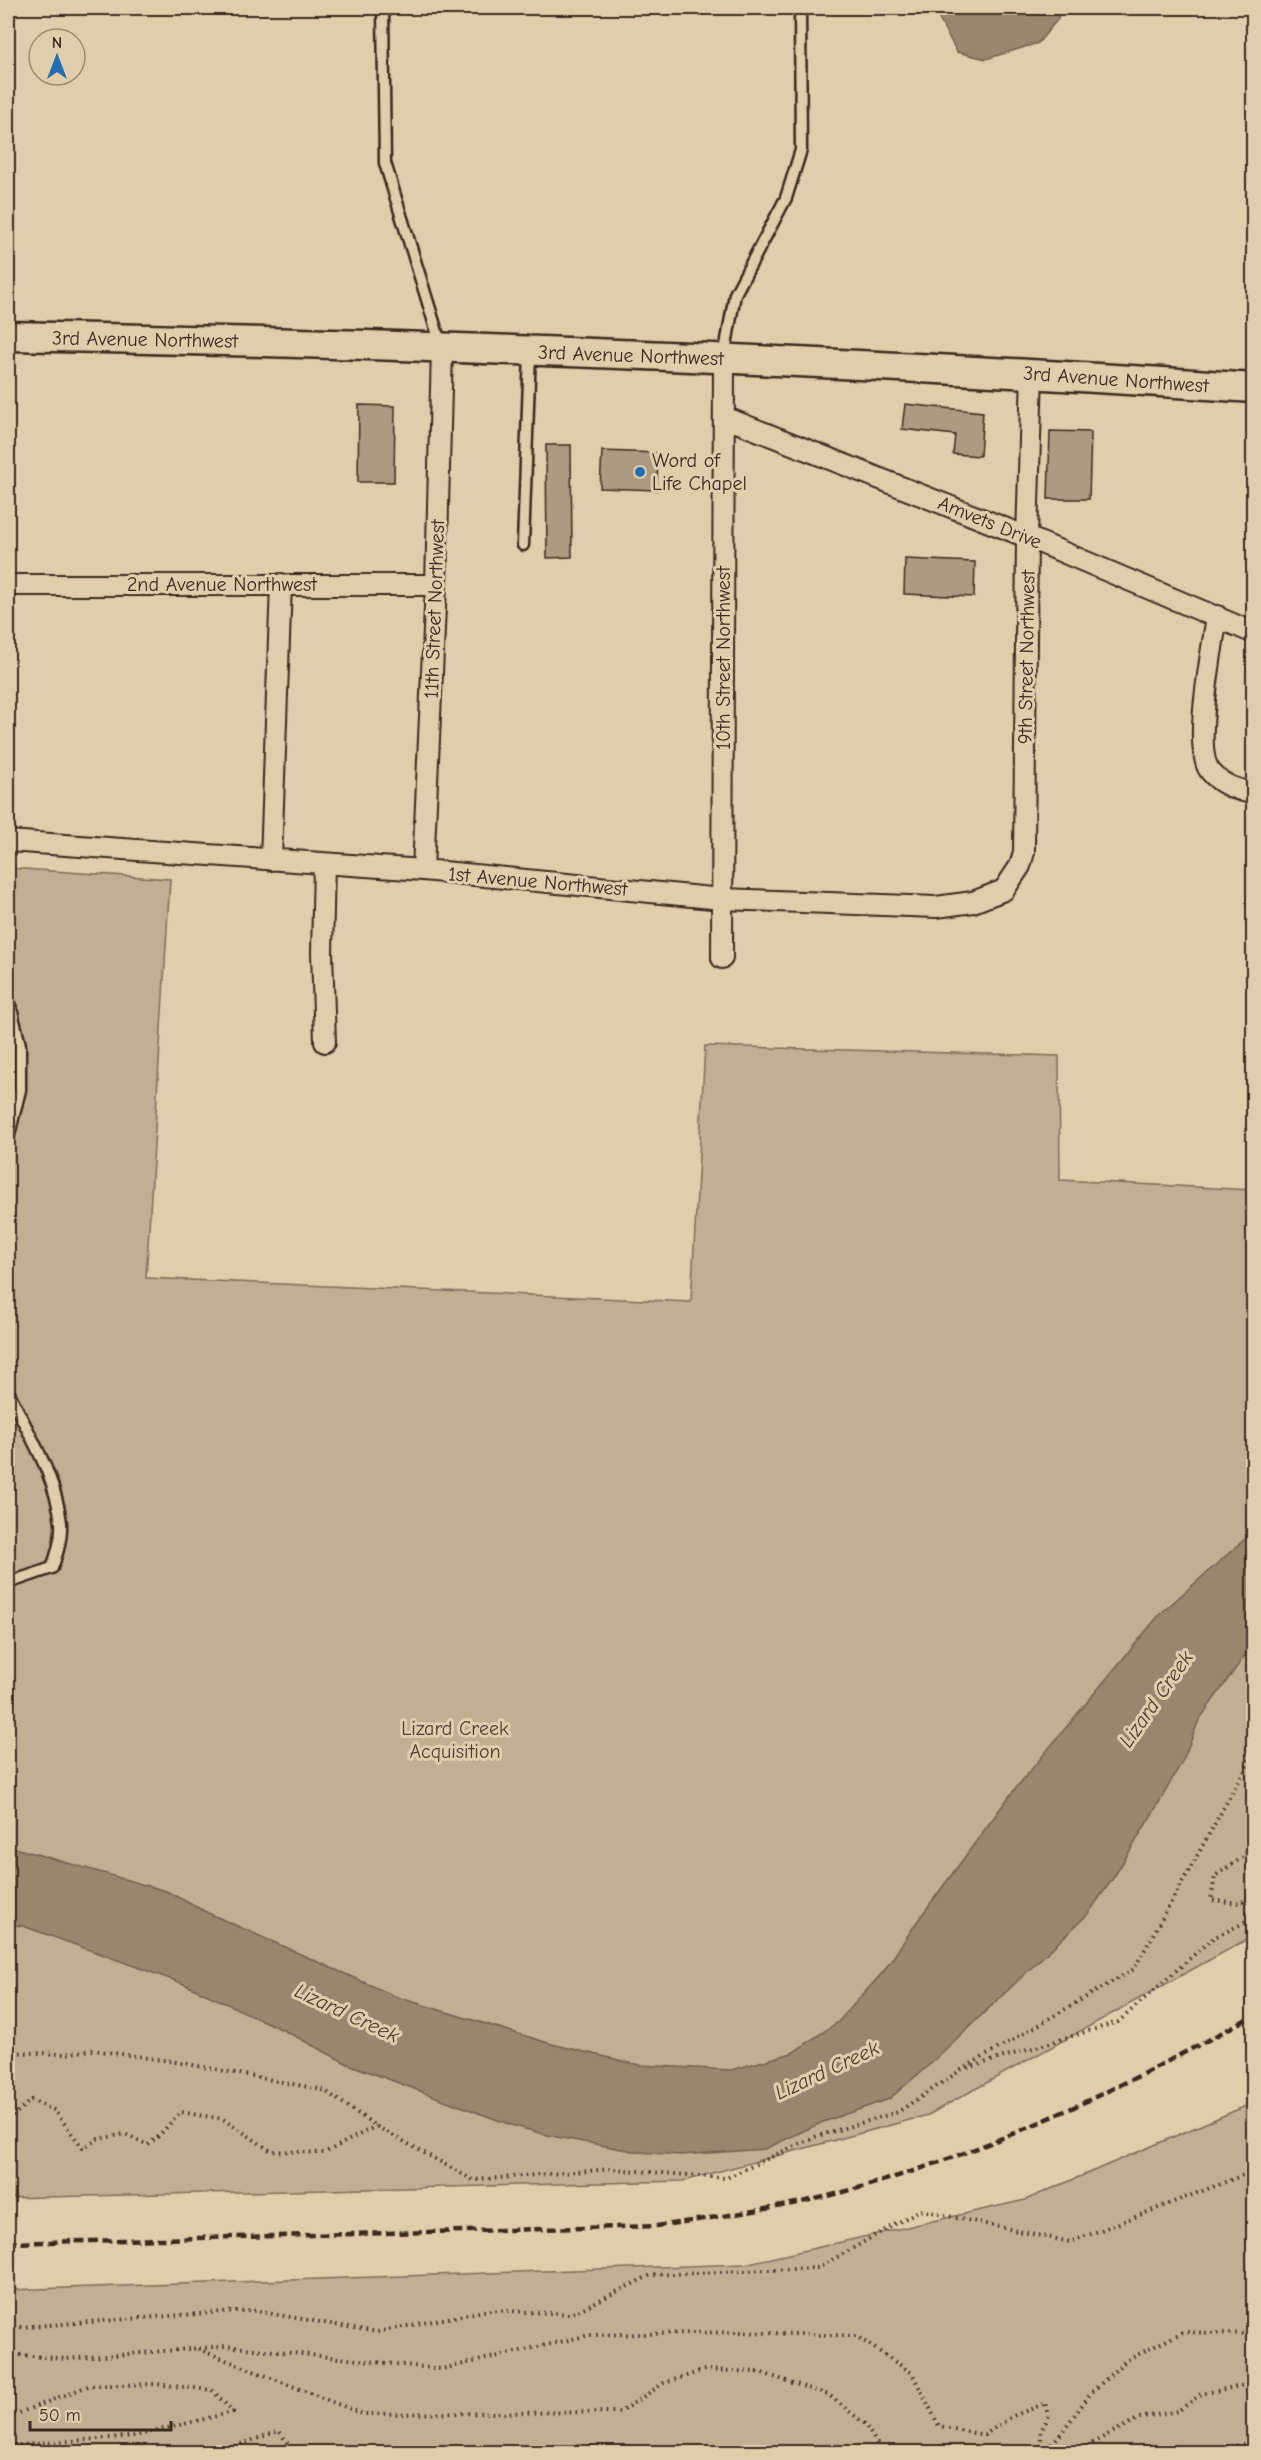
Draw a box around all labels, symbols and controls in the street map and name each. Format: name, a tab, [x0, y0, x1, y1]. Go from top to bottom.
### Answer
north arrow	[27, 27, 87, 87]
text: N	[52, 34, 62, 52]
street label: 3rd Avenue Northwest	[52, 326, 240, 353]
street label: 3rd Avenue Northwest	[538, 341, 726, 370]
street label: 3rd Avenue Northwest	[1022, 362, 1211, 398]
place label: Word of Life Chapel	[652, 449, 747, 495]
marker: Word of Life Chapel	[633, 465, 647, 479]
street label: Amvets Drive	[935, 491, 1045, 554]
street label: 11th Street Northwest	[420, 518, 449, 699]
street label: 10th Street Northwest	[712, 565, 735, 750]
street label: 9th Street Northwest	[1013, 568, 1040, 744]
street label: 2nd Avenue Northwest	[127, 573, 318, 596]
street label: 1st Avenue Northwest	[447, 862, 630, 901]
water label: Lizard Creek	[1114, 1645, 1198, 1752]
park label: Lizard Creek Acquisition	[401, 1717, 509, 1763]
water label: Lizard Creek	[291, 1978, 404, 2048]
water label: Lizard Creek	[771, 2035, 884, 2105]
scale bar	[30, 2394, 171, 2432]
text: 50 m	[39, 2405, 81, 2426]

